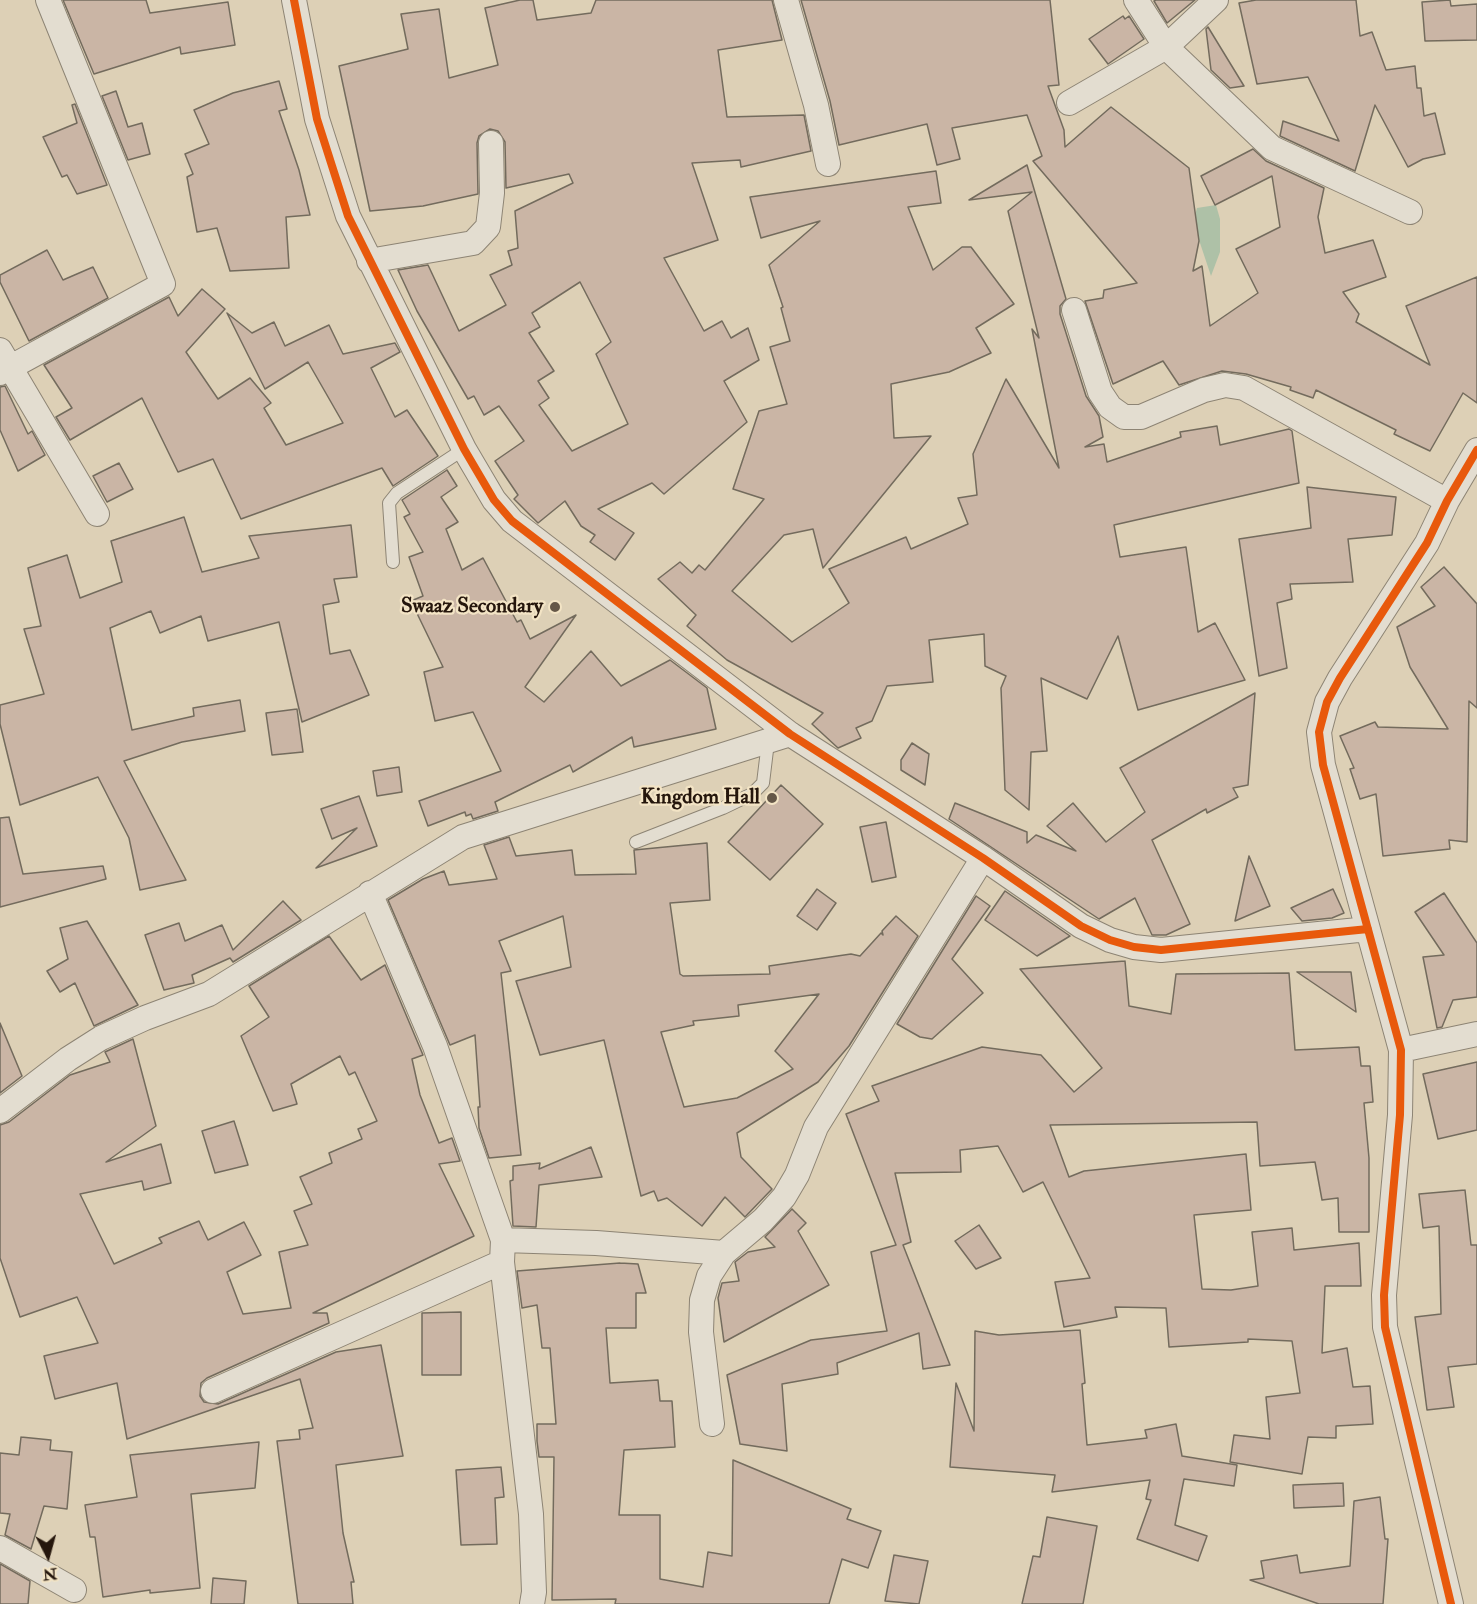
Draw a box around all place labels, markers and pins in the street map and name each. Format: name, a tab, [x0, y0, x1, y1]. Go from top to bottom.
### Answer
place label: Swaaz Secondary	[401, 594, 543, 620]
marker: Swaaz Secondary	[548, 600, 562, 614]
place label: Kingdom Hall	[641, 785, 760, 811]
marker: Kingdom Hall	[765, 791, 779, 805]

